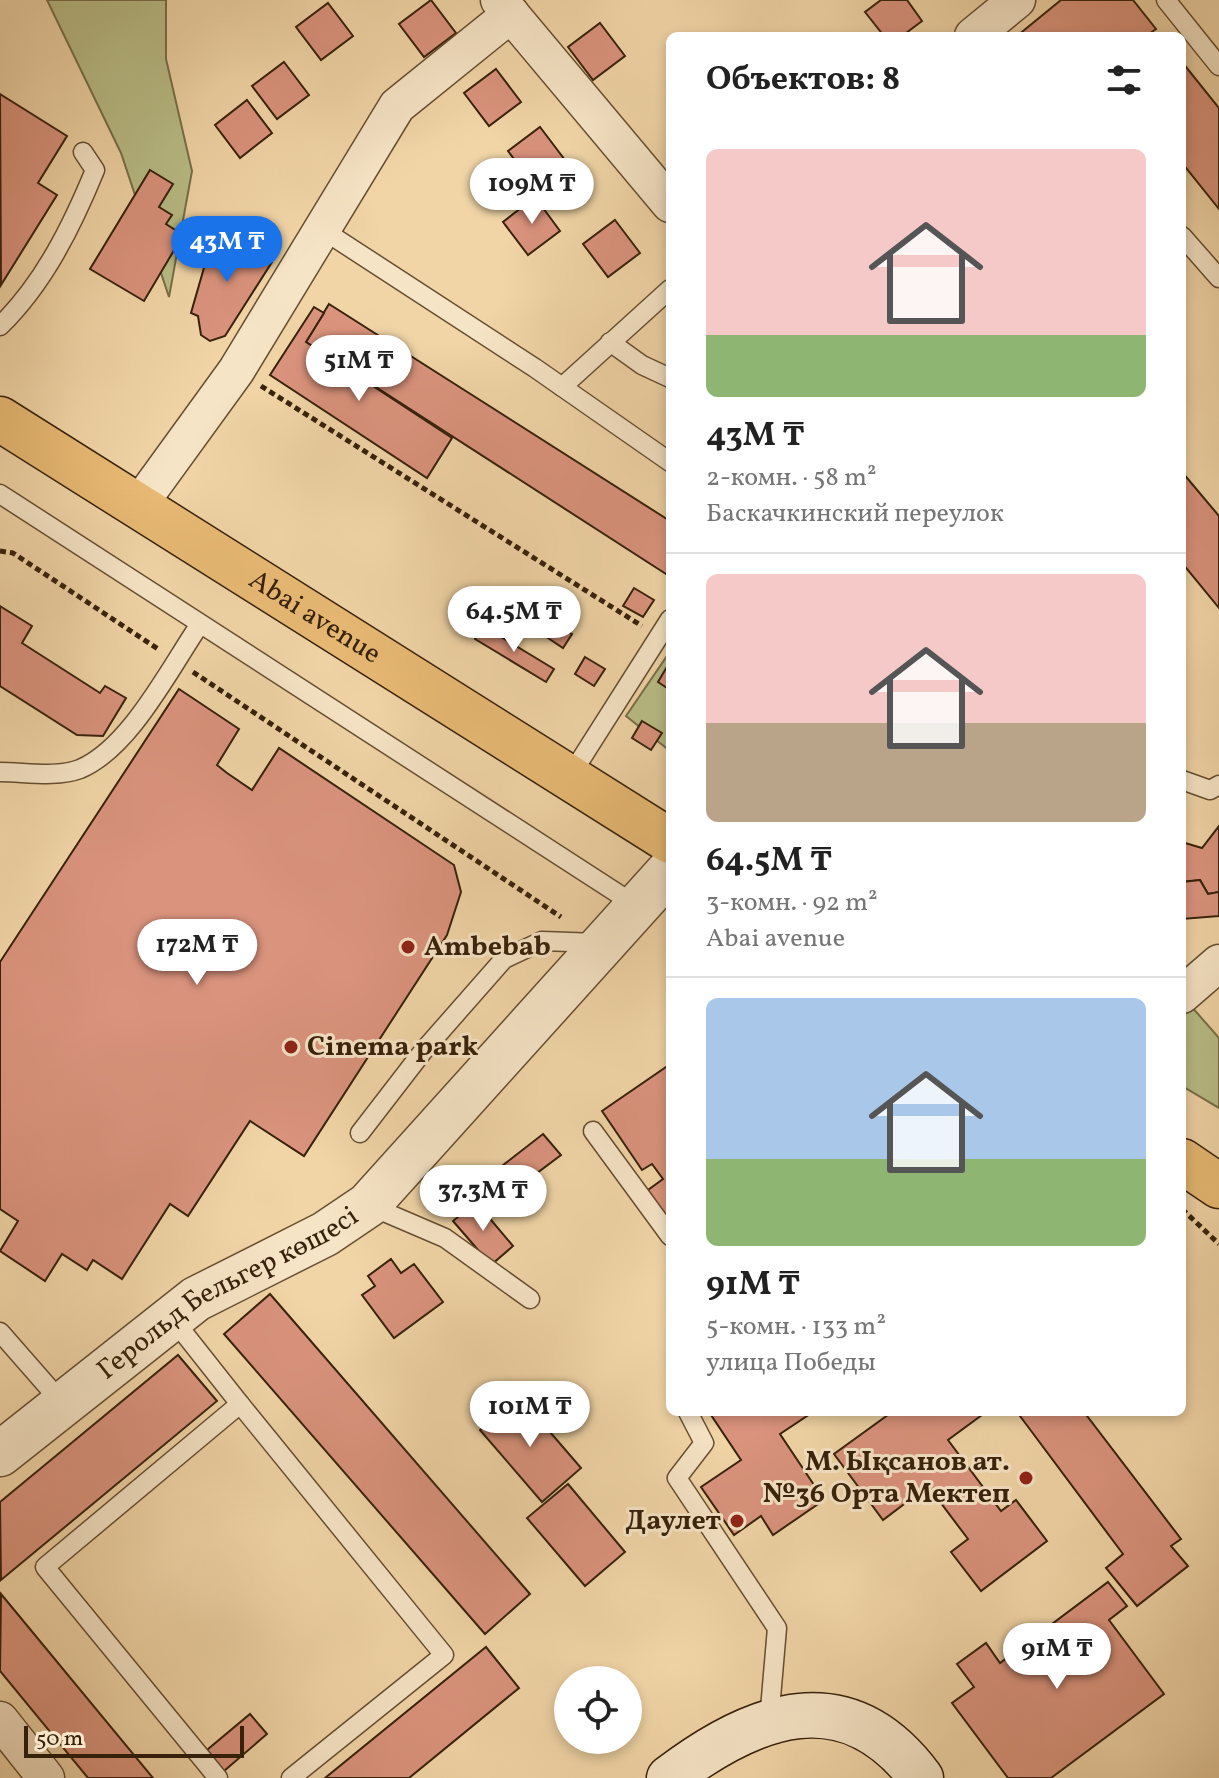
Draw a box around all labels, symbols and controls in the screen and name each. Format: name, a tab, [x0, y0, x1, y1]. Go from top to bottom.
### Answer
text: Объектов: 8	[706, 57, 900, 104]
icon: filters	[1102, 58, 1146, 102]
pin: 109M ₸	[467, 158, 597, 226]
text: 109M ₸	[488, 166, 576, 202]
icon: home	[854, 201, 998, 345]
pin: 43M ₸	[171, 216, 283, 284]
text: 43M ₸	[189, 224, 265, 260]
pin: 51M ₸	[303, 335, 415, 403]
text: 51M ₸	[324, 343, 394, 379]
text: 43M ₸	[706, 413, 805, 460]
text: 2-комн. · 58 m²	[706, 460, 877, 496]
text: Баскачкинский переулок	[706, 496, 1004, 532]
street label: Abai avenue	[241, 561, 389, 674]
pin: 64.5M ₸	[440, 586, 588, 654]
text: 64.5M ₸	[466, 594, 562, 630]
icon: home	[854, 626, 998, 770]
text: 64.5M ₸	[706, 838, 832, 885]
text: 3-комн. · 92 m²	[706, 885, 878, 921]
pin: 172M ₸	[132, 919, 262, 987]
text: Abai avenue	[706, 921, 845, 957]
text: 172M ₸	[155, 927, 239, 963]
place label: Ambebab	[424, 928, 551, 967]
marker: Ambebab	[399, 938, 417, 956]
place label: Cinema park	[307, 1028, 478, 1067]
marker: Cinema park	[282, 1038, 300, 1056]
icon: home	[854, 1050, 998, 1194]
pin: 37.3M ₸	[409, 1165, 557, 1233]
text: 37.3M ₸	[438, 1173, 528, 1209]
street label: Герольд Бельгер көшесі	[89, 1197, 366, 1389]
text: 91M ₸	[706, 1262, 800, 1309]
text: 5-комн. · 133 m²	[706, 1309, 886, 1345]
text: улица Победы	[706, 1345, 876, 1381]
pin: 101M ₸	[465, 1381, 595, 1449]
text: 101M ₸	[488, 1389, 572, 1425]
place label: М. Ықсанов ат. №36 Орта Мектеп	[763, 1443, 1010, 1514]
marker: М. Ықсанов ат. №36 Орта Мектеп	[1017, 1469, 1035, 1487]
place label: Даулет	[625, 1502, 722, 1541]
marker: Даулет	[728, 1512, 746, 1530]
pin: 91M ₸	[1001, 1623, 1113, 1691]
text: 91M ₸	[1021, 1631, 1093, 1667]
map controls	[554, 1666, 642, 1754]
button: locate	[554, 1666, 642, 1754]
scale bar	[24, 1722, 244, 1758]
text: 50 m	[36, 1724, 83, 1755]

